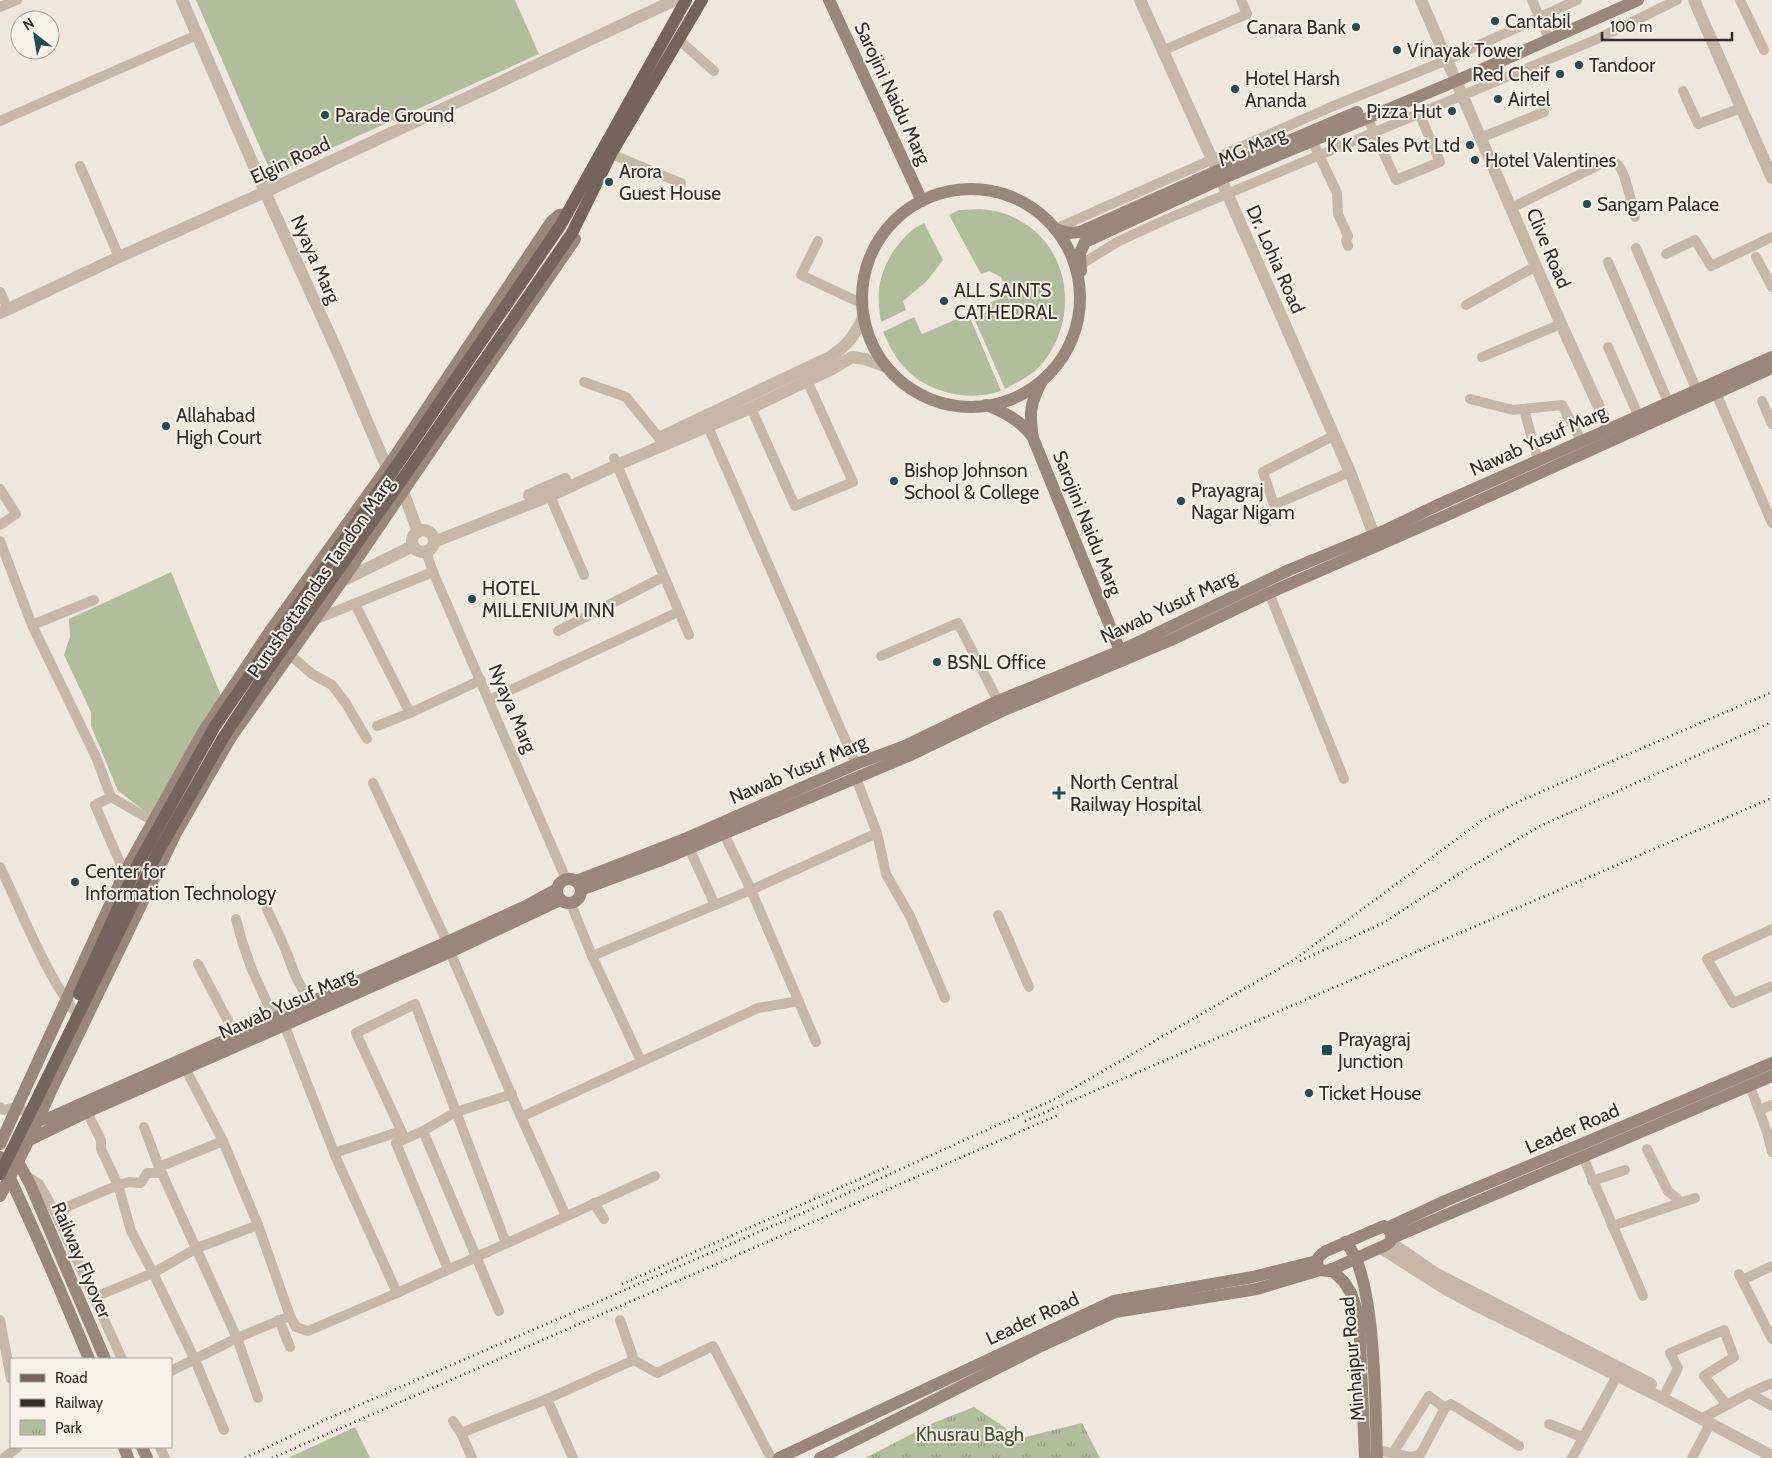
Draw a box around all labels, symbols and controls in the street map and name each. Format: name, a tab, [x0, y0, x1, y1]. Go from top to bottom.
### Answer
north arrow	[10, 10, 60, 60]
place label: Cantabil	[1505, 10, 1571, 33]
scale bar	[1602, 10, 1732, 42]
text: N	[19, 14, 37, 34]
marker: Cantabil	[1489, 15, 1501, 27]
place label: Canara Bank	[1247, 16, 1346, 39]
street label: Sarojini Naidu Marg	[850, 18, 936, 168]
text: 100 m	[1610, 18, 1652, 36]
marker: Canara Bank	[1350, 21, 1362, 33]
place label: Vinayak Tower	[1407, 39, 1523, 62]
marker: Vinayak Tower	[1391, 44, 1403, 56]
place label: Tandoor	[1589, 54, 1655, 77]
marker: Tandoor	[1573, 59, 1585, 71]
place label: Red Cheif	[1472, 63, 1551, 86]
place label: Hotel Harsh Ananda	[1245, 67, 1340, 112]
marker: Red Cheif	[1554, 68, 1566, 80]
marker: Hotel Harsh Ananda	[1229, 83, 1241, 95]
place label: Airtel	[1508, 88, 1551, 111]
marker: Airtel	[1492, 93, 1504, 105]
place label: Pizza Hut	[1366, 100, 1443, 123]
place label: Parade Ground	[335, 104, 454, 127]
marker: Pizza Hut	[1446, 105, 1458, 117]
marker: Parade Ground	[319, 109, 331, 121]
street label: MG Marg	[1214, 122, 1290, 171]
street label: Elgin Road	[247, 132, 334, 189]
place label: K K Sales Pvt Ltd	[1327, 134, 1460, 157]
marker: K K Sales Pvt Ltd	[1464, 139, 1476, 151]
place label: Hotel Valentines	[1485, 149, 1617, 172]
marker: Hotel Valentines	[1469, 154, 1481, 166]
place label: Arora Guest House	[619, 160, 721, 205]
marker: Arora Guest House	[603, 176, 615, 188]
place label: Sangam Palace	[1597, 193, 1719, 216]
marker: Sangam Palace	[1581, 198, 1593, 210]
street label: Dr. Lohia Road	[1241, 202, 1310, 317]
street label: Clive Road	[1521, 205, 1576, 292]
street label: Nyaya Marg	[286, 212, 345, 307]
place label: ALL SAINTS CATHEDRAL	[954, 279, 1057, 324]
marker: ALL SAINTS CATHEDRAL	[938, 295, 950, 307]
street label: Nawab Yusuf Marg	[1466, 400, 1611, 481]
place label: Allahabad High Court	[176, 404, 262, 449]
marker: Allahabad High Court	[160, 420, 172, 432]
street label: Sarojini Naidu Marg	[1048, 447, 1127, 600]
place label: Bishop Johnson School & College	[904, 459, 1040, 504]
street label: Purushottamdas Tandon Marg	[242, 472, 399, 682]
marker: Bishop Johnson School & College	[888, 475, 900, 487]
place label: Prayagraj Nagar Nigam	[1191, 479, 1295, 524]
marker: Prayagraj Nagar Nigam	[1175, 495, 1187, 507]
street label: Nawab Yusuf Marg	[1097, 565, 1240, 648]
place label: HOTEL MILLENIUM INN	[482, 577, 615, 622]
marker: HOTEL MILLENIUM INN	[466, 593, 478, 605]
place label: BSNL Office	[947, 651, 1046, 674]
marker: BSNL Office	[931, 656, 943, 668]
street label: Nyaya Marg	[484, 660, 542, 756]
street label: Nawab Yusuf Marg	[726, 730, 871, 809]
place label: North Central Railway Hospital	[1070, 771, 1202, 816]
marker: North Central Railway Hospital	[1052, 786, 1066, 800]
place label: Center for Information Technology	[85, 860, 277, 905]
marker: Center for Information Technology	[69, 876, 81, 888]
street label: Nawab Yusuf Marg	[215, 963, 360, 1044]
place label: Prayagraj Junction	[1337, 1028, 1410, 1073]
marker: Prayagraj Junction	[1320, 1043, 1334, 1057]
place label: Ticket House	[1319, 1082, 1422, 1105]
marker: Ticket House	[1303, 1087, 1315, 1099]
street label: Leader Road	[1522, 1098, 1623, 1159]
street label: Railway Flyover	[47, 1199, 116, 1322]
street label: Leader Road	[982, 1287, 1082, 1350]
street label: Minhajpur Road	[1336, 1296, 1369, 1422]
legend	[10, 1358, 172, 1448]
text: Road	[55, 1369, 88, 1387]
text: Railway	[55, 1394, 104, 1412]
text: Park	[55, 1419, 82, 1437]
park label: Khusrau Bagh	[916, 1423, 1024, 1446]

